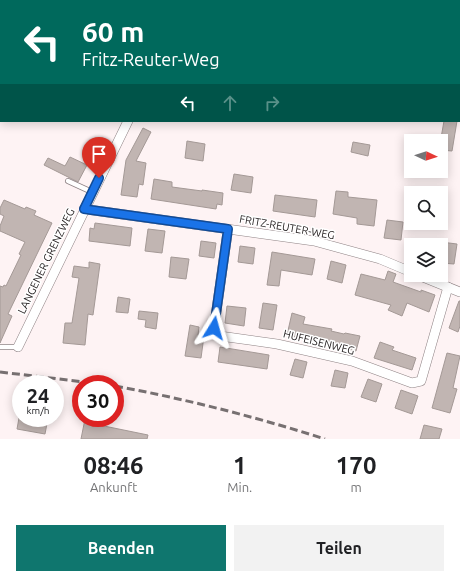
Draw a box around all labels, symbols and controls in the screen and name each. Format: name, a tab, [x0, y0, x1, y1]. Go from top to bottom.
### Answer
icon: left	[16, 16, 68, 68]
text: 60 m	[82, 16, 144, 47]
text: Fritz-Reuter-Weg	[82, 49, 220, 69]
icon: left	[177, 92, 199, 114]
icon: ahead	[219, 92, 241, 114]
icon: right	[261, 92, 283, 114]
north arrow	[404, 134, 448, 178]
map controls	[404, 134, 448, 282]
pin	[82, 137, 116, 178]
icon: arrive	[88, 143, 110, 165]
button: search	[404, 186, 448, 230]
street label: LANGENER GRENZWEG	[15, 206, 77, 316]
street label: FRITZ-REUTER-WEG	[238, 213, 336, 241]
button: layers	[404, 238, 448, 282]
position arrow	[193, 307, 235, 349]
street label: HUFEISENWEG	[282, 327, 356, 357]
speed limit sign: 30	[72, 375, 124, 427]
text: 24	[27, 384, 49, 407]
text: km/h	[26, 405, 50, 416]
text: 08:46	[84, 452, 144, 479]
text: 1	[233, 452, 247, 479]
text: 170	[336, 452, 376, 479]
text: Ankunft	[90, 480, 137, 494]
text: Min.	[227, 480, 252, 494]
text: m	[351, 480, 362, 494]
button: Beenden	[16, 525, 226, 571]
button: Teilen	[234, 525, 444, 571]

